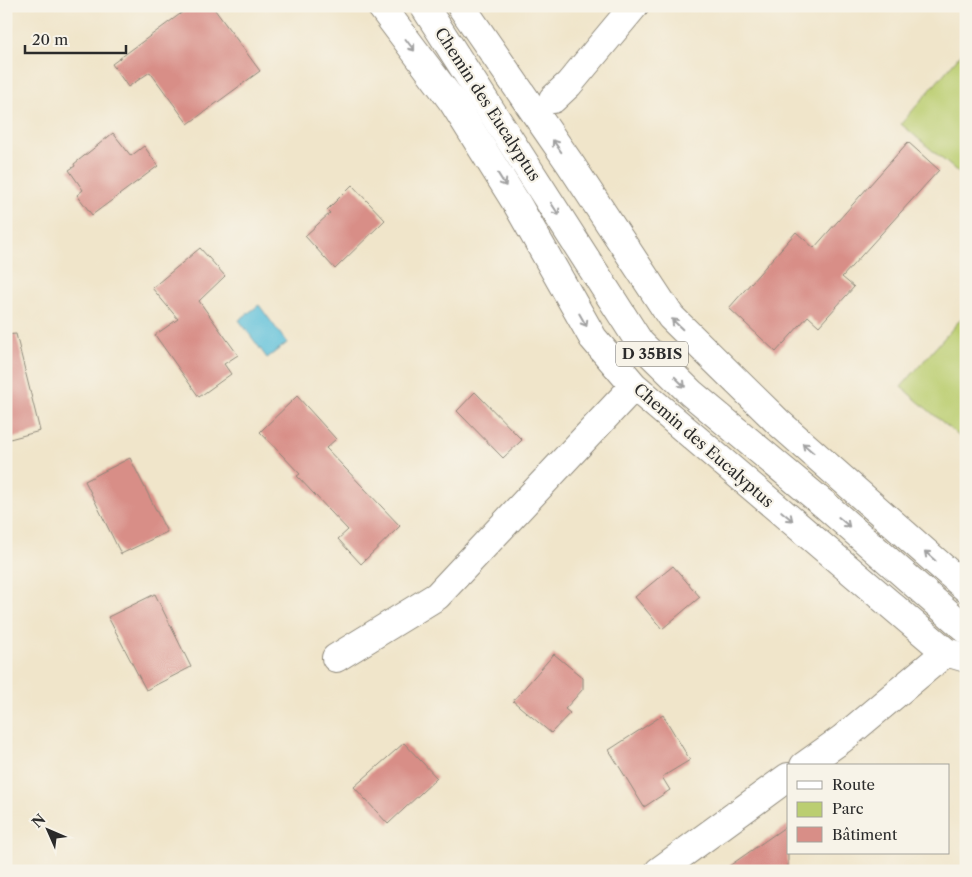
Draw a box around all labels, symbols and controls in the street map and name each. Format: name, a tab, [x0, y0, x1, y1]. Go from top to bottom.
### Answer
scale bar	[25, 22, 126, 54]
street label: Chemin des Eucalyptus	[431, 24, 545, 184]
text: 20 m	[32, 30, 68, 49]
one-way arrow	[404, 39, 415, 52]
one-way arrow	[552, 139, 562, 153]
one-way arrow	[497, 172, 507, 186]
one-way arrow	[550, 201, 560, 215]
one-way arrow	[578, 313, 588, 328]
one-way arrow	[671, 318, 684, 330]
road number: D 35BIS	[616, 342, 688, 366]
one-way arrow	[674, 376, 686, 388]
street label: Chemin des Eucalyptus	[630, 379, 778, 511]
one-way arrow	[802, 443, 815, 454]
one-way arrow	[781, 511, 794, 522]
one-way arrow	[837, 516, 850, 527]
one-way arrow	[923, 550, 936, 561]
legend	[787, 764, 950, 854]
text: Route	[832, 775, 875, 794]
text: Parc	[832, 799, 864, 818]
north arrow	[22, 804, 72, 854]
text: N	[28, 810, 49, 831]
text: Bâtiment	[832, 825, 898, 844]

